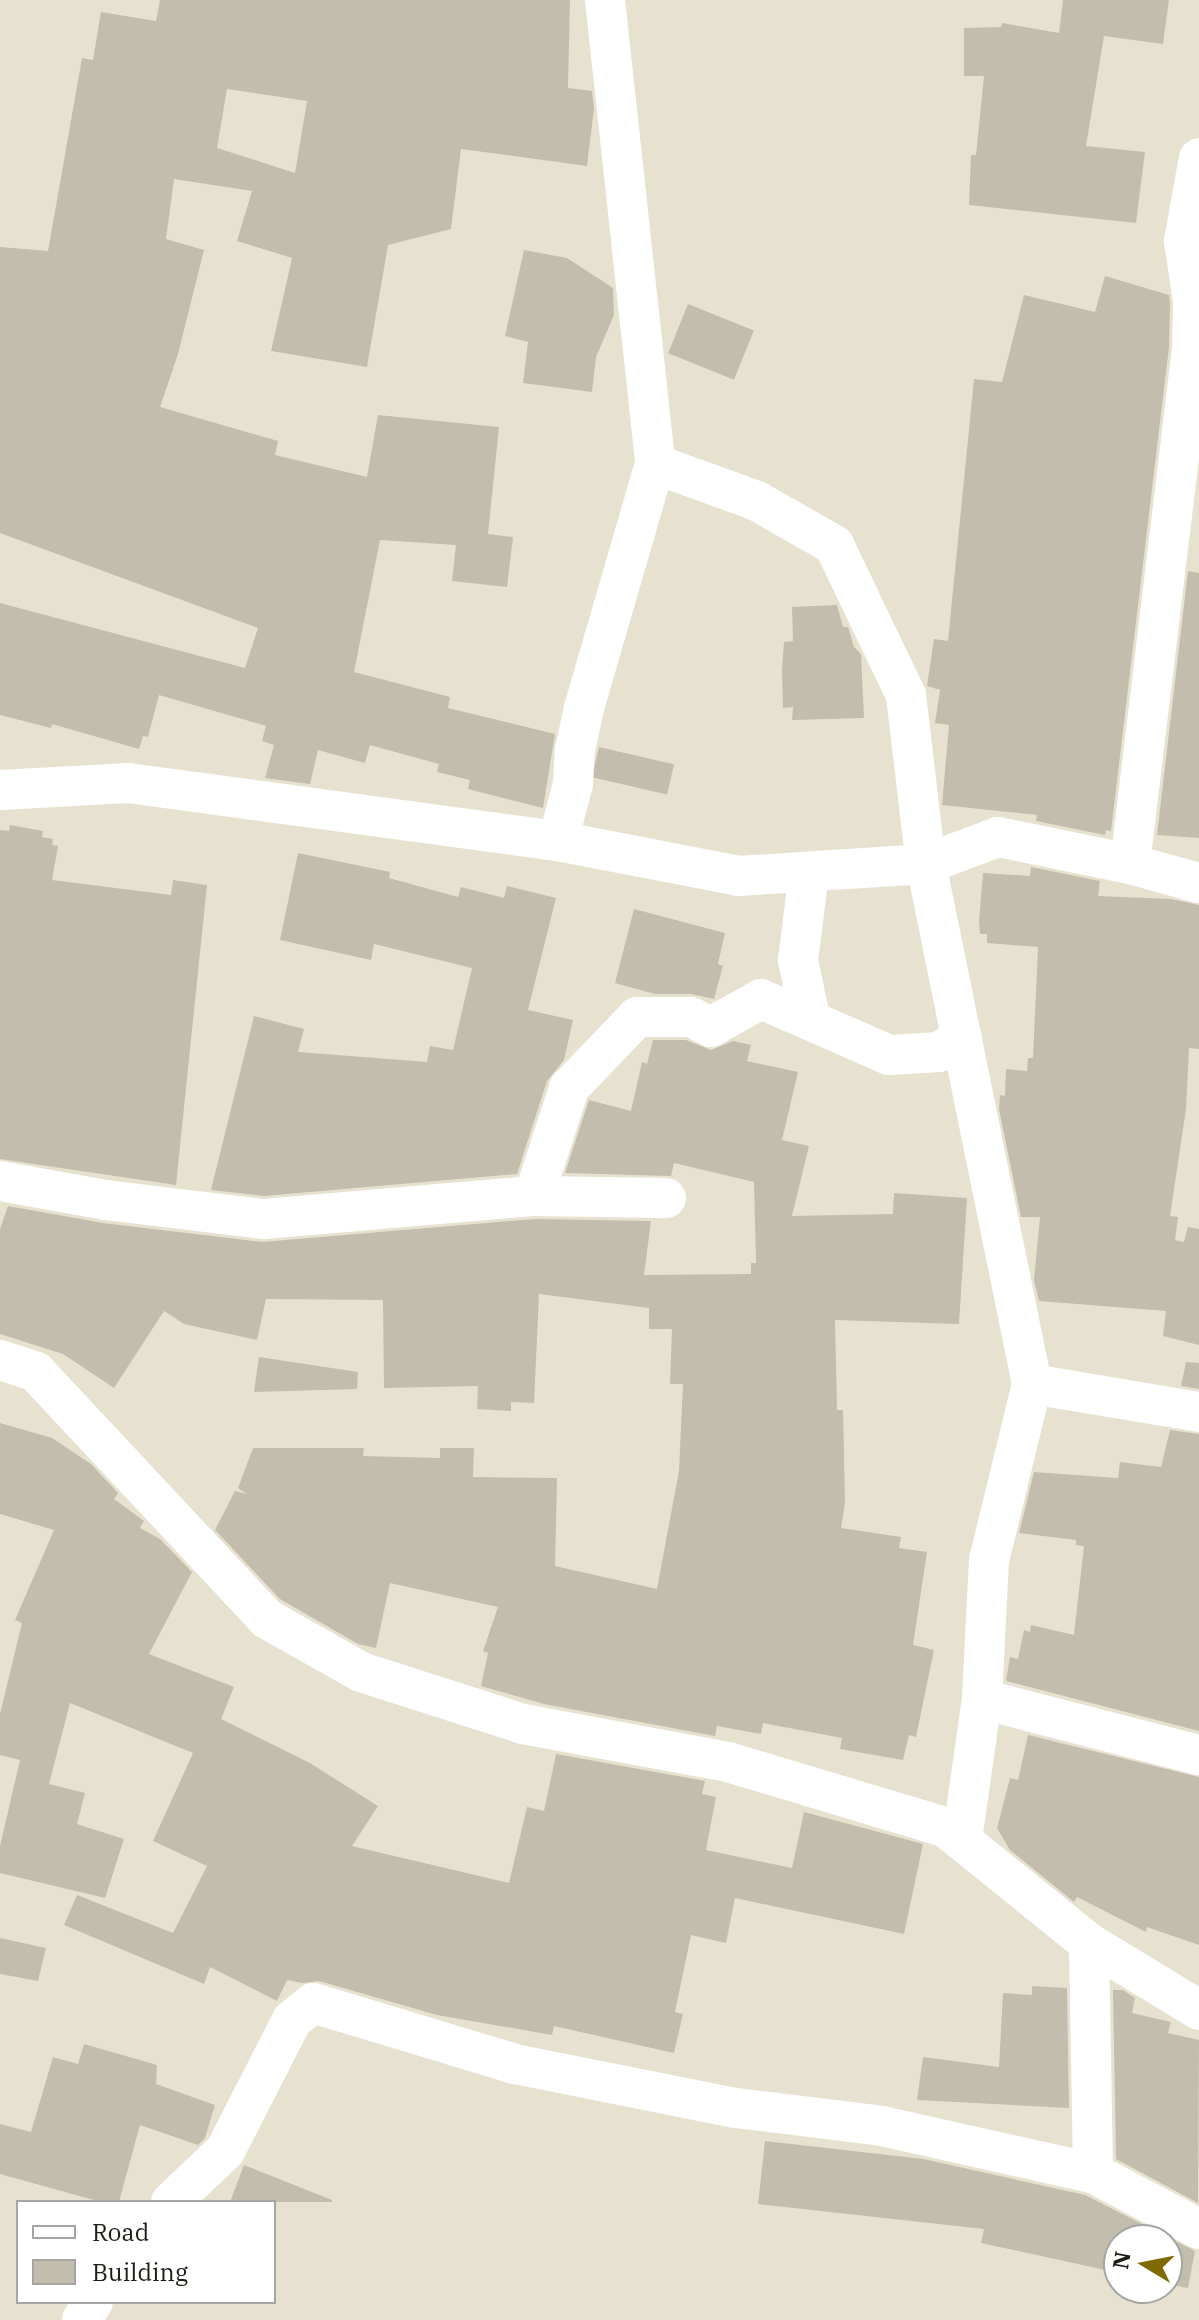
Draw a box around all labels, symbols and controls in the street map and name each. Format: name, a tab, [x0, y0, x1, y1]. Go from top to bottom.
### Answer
legend	[16, 2200, 276, 2304]
text: Road	[92, 2216, 149, 2248]
north arrow	[1103, 2224, 1183, 2304]
text: N	[1105, 2249, 1137, 2271]
text: Building	[92, 2256, 188, 2288]

